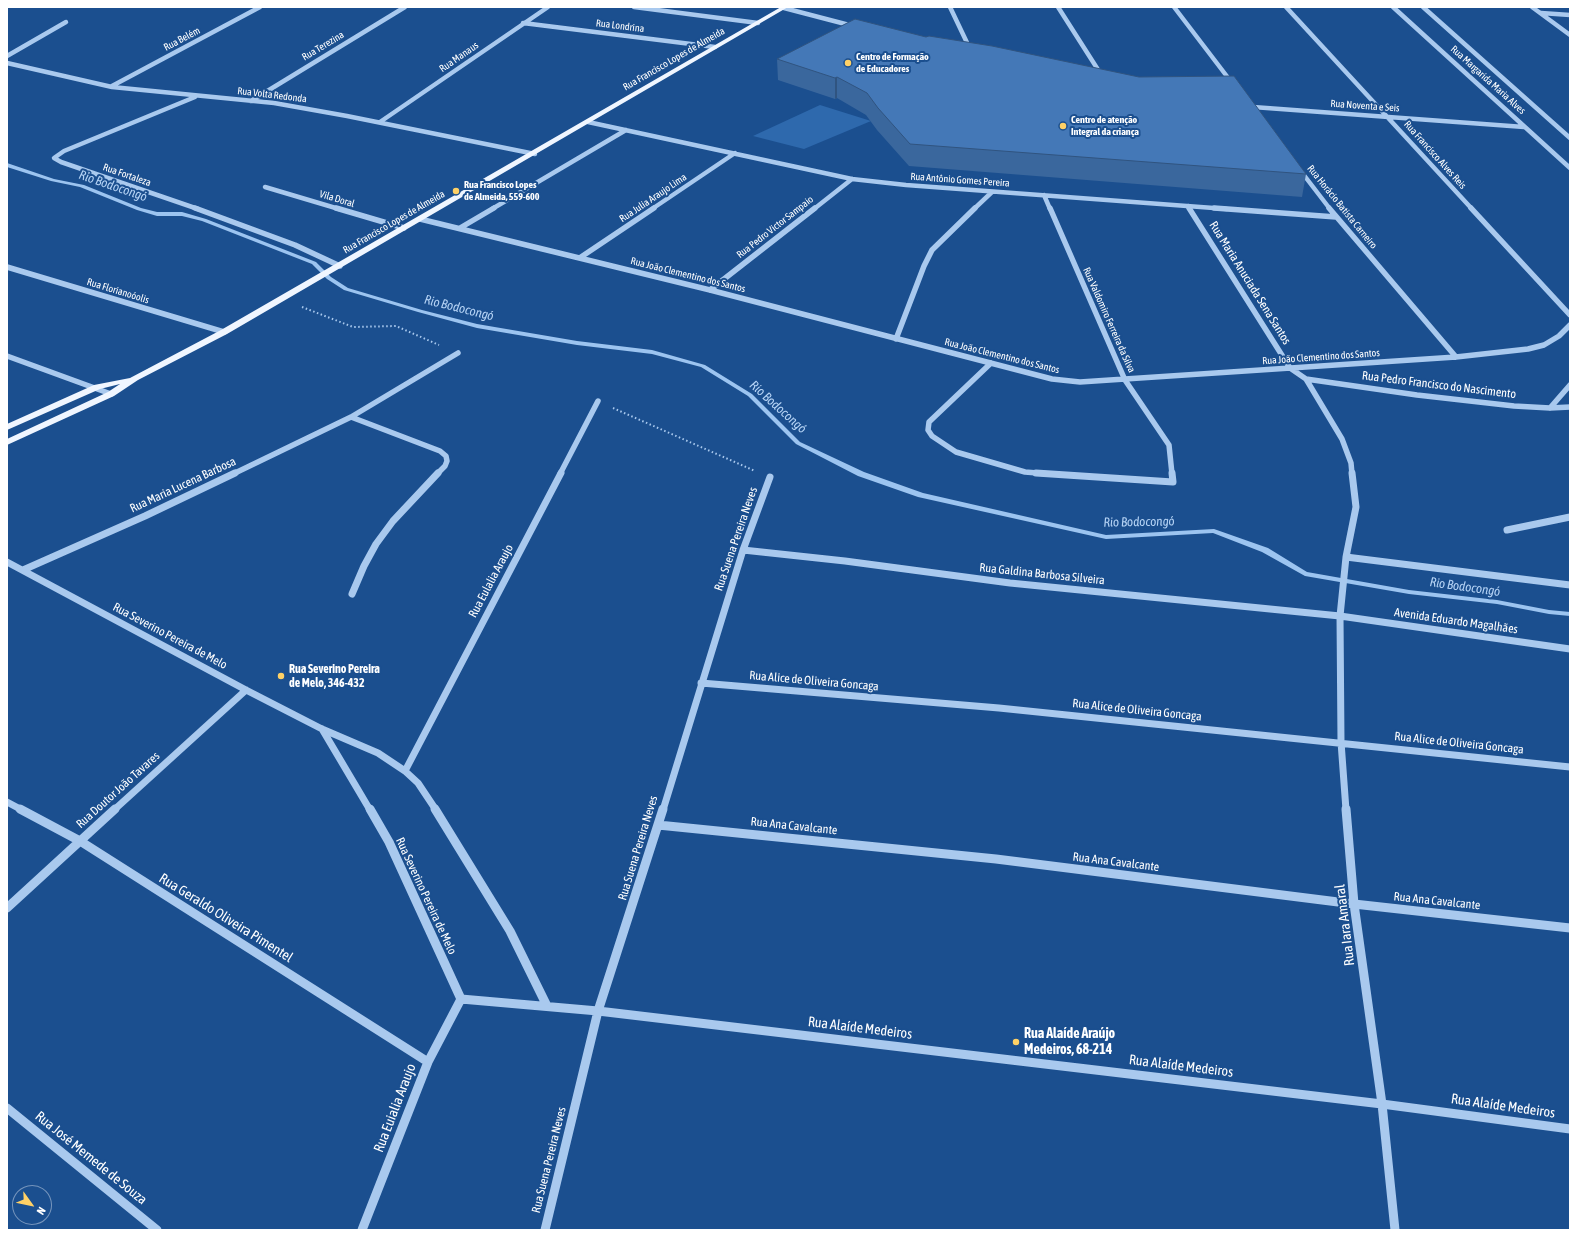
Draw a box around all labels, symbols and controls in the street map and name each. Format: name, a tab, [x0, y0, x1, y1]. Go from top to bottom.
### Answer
street label: Rua Londrina	[595, 17, 645, 35]
street label: Rua Belém	[162, 24, 202, 54]
street label: Rua Francisco Lopes de Almeida	[621, 25, 727, 93]
street label: Rua Terezina	[300, 29, 346, 63]
street label: Rua Manaus	[437, 39, 481, 75]
street label: Rua Margarida Maria Alves	[1448, 43, 1528, 117]
place label: Centro de Formação de Educadores	[856, 51, 929, 74]
marker: Centro de Formação de Educadores	[843, 58, 853, 68]
street label: Rua Volta Redonda	[237, 85, 307, 105]
street label: Rua Noventa e Seis	[1330, 98, 1400, 114]
place label: Centro de atenção Integral da criança	[1071, 114, 1139, 138]
street label: Rua Francisco Alves Reis	[1401, 118, 1469, 192]
marker: Centro de atenção Integral da criança	[1058, 121, 1068, 131]
street label: Rua Fortaleza	[101, 161, 153, 189]
street label: Rua Horácio Batista Carneiro	[1305, 163, 1379, 251]
water label: Rio Bodocongó	[77, 167, 149, 205]
street label: Rua Julia Araujo Lima	[617, 171, 689, 225]
street label: Rua Antônio Gomes Pereira	[910, 171, 1010, 189]
place label: Rua Francisco Lopes de Almeida, 559-600	[464, 179, 539, 202]
marker: Rua Francisco Lopes de Almeida, 559-600	[451, 186, 461, 196]
street label: Vila Doral	[318, 188, 356, 210]
street label: Rua Francisco Lopes de Almeida	[341, 188, 447, 256]
street label: Rua Pedro Victor Sampaio	[734, 193, 816, 261]
street label: Rua Maria Anuciada Sena Santos	[1206, 219, 1294, 347]
street label: Rua João Clementino dos Santos	[629, 255, 747, 295]
street label: Rua Valdomiro Ferreira da Silva	[1080, 266, 1138, 374]
street label: Rua Florianoóolis	[85, 276, 151, 306]
water label: Rio Bodocongó	[423, 292, 495, 324]
street label: Rua João Clementino dos Santos	[943, 336, 1061, 376]
street label: Rua João Clementino dos Santos	[1262, 347, 1380, 367]
street label: Rua Pedro Francisco do Nascimento	[1361, 368, 1517, 402]
water label: Rio Bodocongó	[746, 377, 810, 437]
street label: Rua Maria Lucena Barbosa	[128, 454, 238, 516]
street label: Rua Suena Pereira Neves	[711, 485, 761, 593]
water label: Rio Bodocongó	[1103, 514, 1175, 530]
street label: Rua Eulalia Araujo	[466, 542, 516, 620]
street label: Rua Galdina Barbosa Silveira	[979, 560, 1105, 588]
water label: Rio Bodocongó	[1429, 574, 1501, 600]
street label: Rua Severino Pereira de Melo	[110, 600, 230, 672]
street label: Avenida Eduardo Magalhães	[1393, 605, 1519, 637]
place label: Rua Severino Pereira de Melo, 346-432	[289, 662, 380, 690]
street label: Rua Alice de Oliveira Goncaga	[749, 668, 879, 694]
marker: Rua Severino Pereira de Melo, 346-432	[276, 671, 286, 681]
street label: Rua Alice de Oliveira Goncaga	[1072, 696, 1202, 724]
street label: Rua Alice de Oliveira Goncaga	[1394, 729, 1524, 757]
street label: Rua Doutor João Tavares	[73, 749, 163, 831]
street label: Rua Suena Pereira Neves	[615, 794, 661, 902]
street label: Rua Ana Cavalcante	[750, 814, 838, 838]
street label: Rua Severino Pereira de Melo	[393, 835, 459, 957]
street label: Rua Ana Cavalcante	[1072, 850, 1160, 874]
street label: Rua Geraldo Oliveira Pimentel	[156, 870, 296, 966]
street label: Rua Iara Amaral	[1332, 883, 1358, 967]
street label: Rua Ana Cavalcante	[1393, 889, 1481, 913]
street label: Rua Alaíde Medeiros	[807, 1013, 913, 1043]
place label: Rua Alaíde Araújo Medeiros, 68-214	[1024, 1026, 1115, 1058]
marker: Rua Alaíde Araújo Medeiros, 68-214	[1011, 1037, 1021, 1047]
street label: Rua Alaíde Medeiros	[1128, 1051, 1234, 1081]
street label: Rua Euialia Araujo	[370, 1061, 420, 1155]
street label: Rua Alaíde Medeiros	[1450, 1090, 1556, 1122]
street label: Rua Suena Pereira Neves	[529, 1106, 569, 1214]
street label: Rua José Memede de Souza	[32, 1108, 150, 1208]
north arrow	[12, 1185, 52, 1225]
text: N	[34, 1205, 48, 1217]

